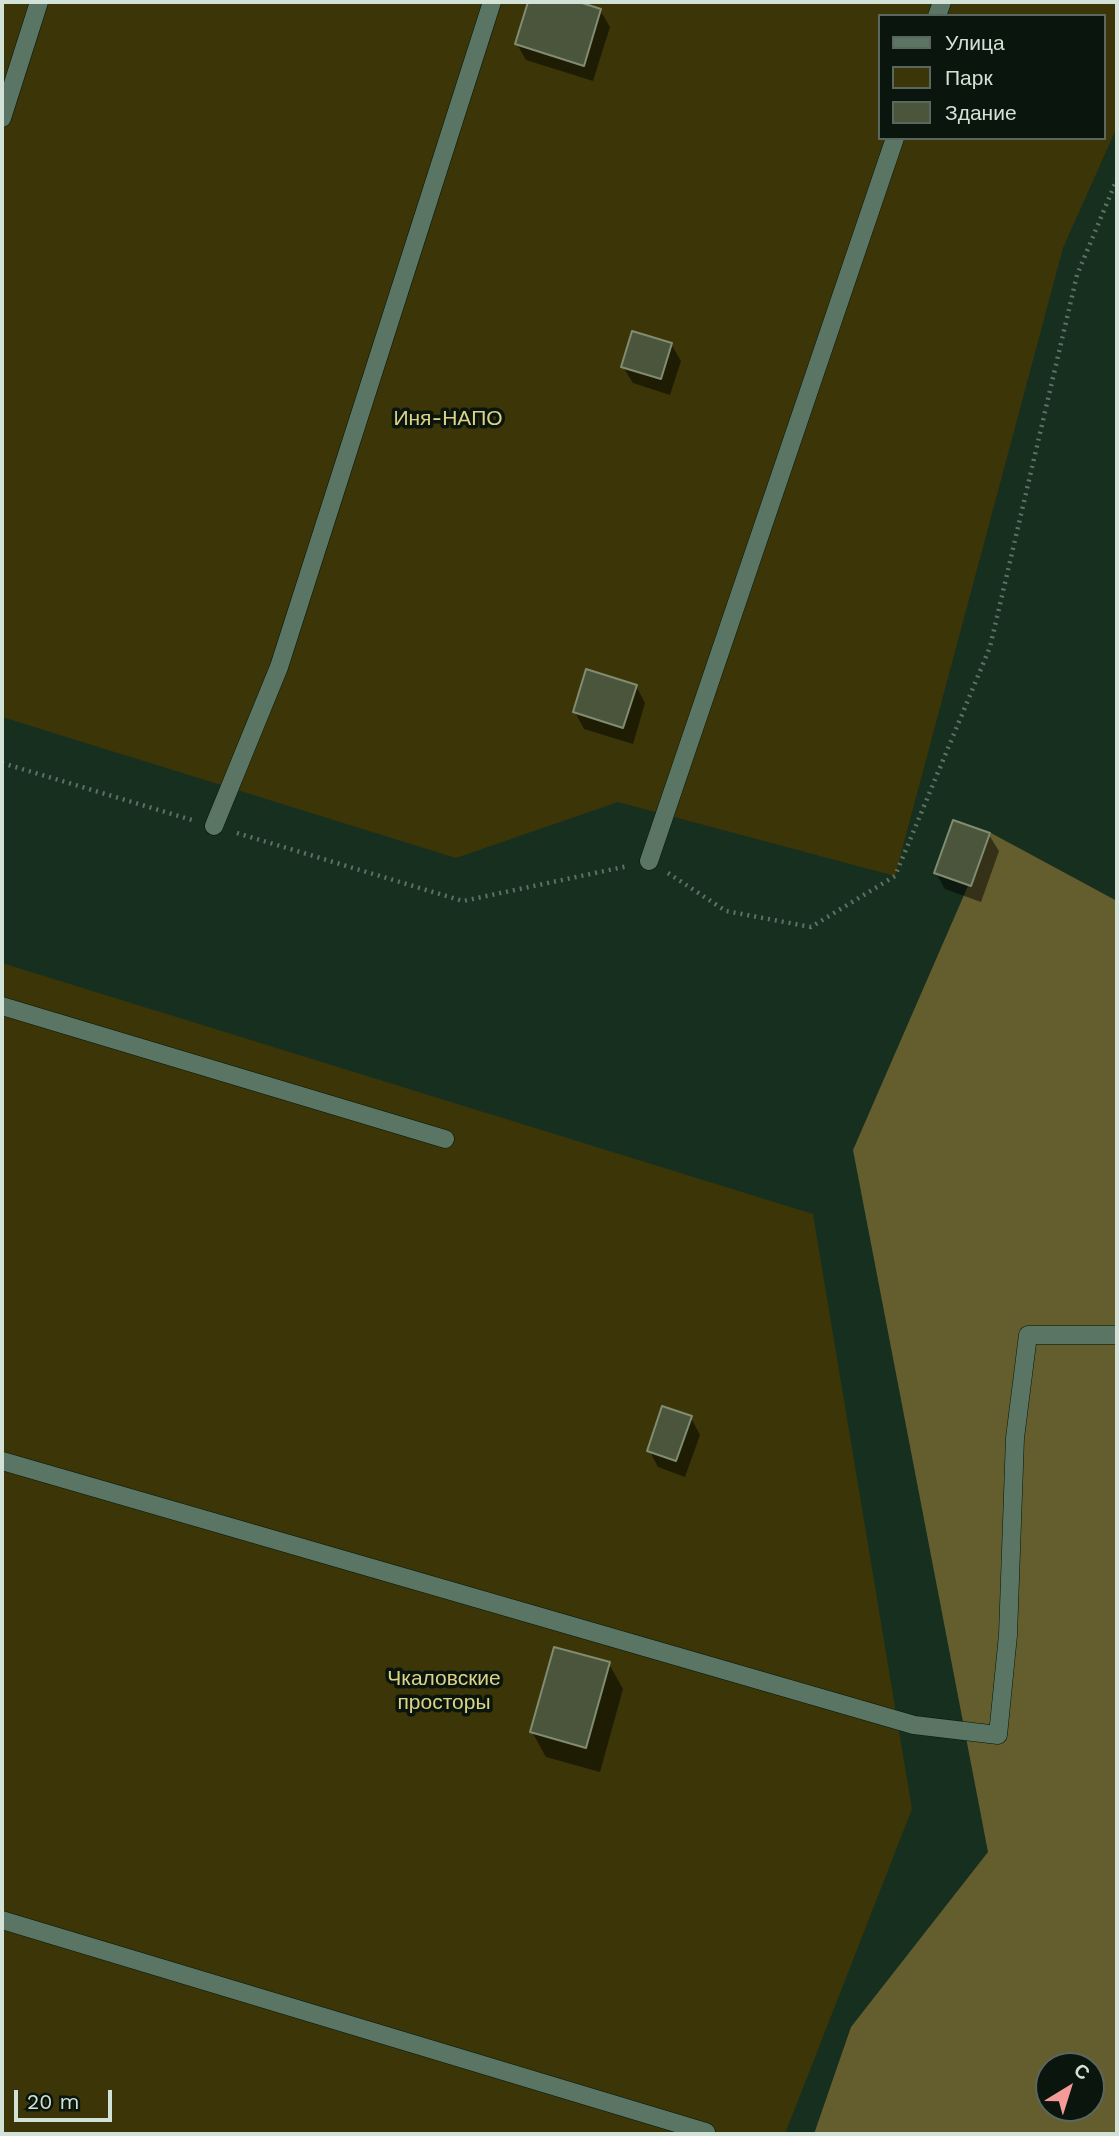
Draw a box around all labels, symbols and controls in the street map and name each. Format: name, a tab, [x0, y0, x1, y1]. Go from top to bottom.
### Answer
legend	[878, 14, 1105, 140]
text: Улица	[945, 30, 1005, 55]
text: Парк	[945, 65, 993, 90]
text: Здание	[945, 100, 1017, 125]
park label: Иня-НАПО	[393, 406, 503, 432]
park label: Чкаловские просторы	[387, 1666, 501, 1716]
north arrow	[1035, 2052, 1105, 2122]
text: С	[1070, 2058, 1094, 2085]
scale bar	[18, 2076, 116, 2120]
text: 20 m	[27, 2089, 79, 2114]

